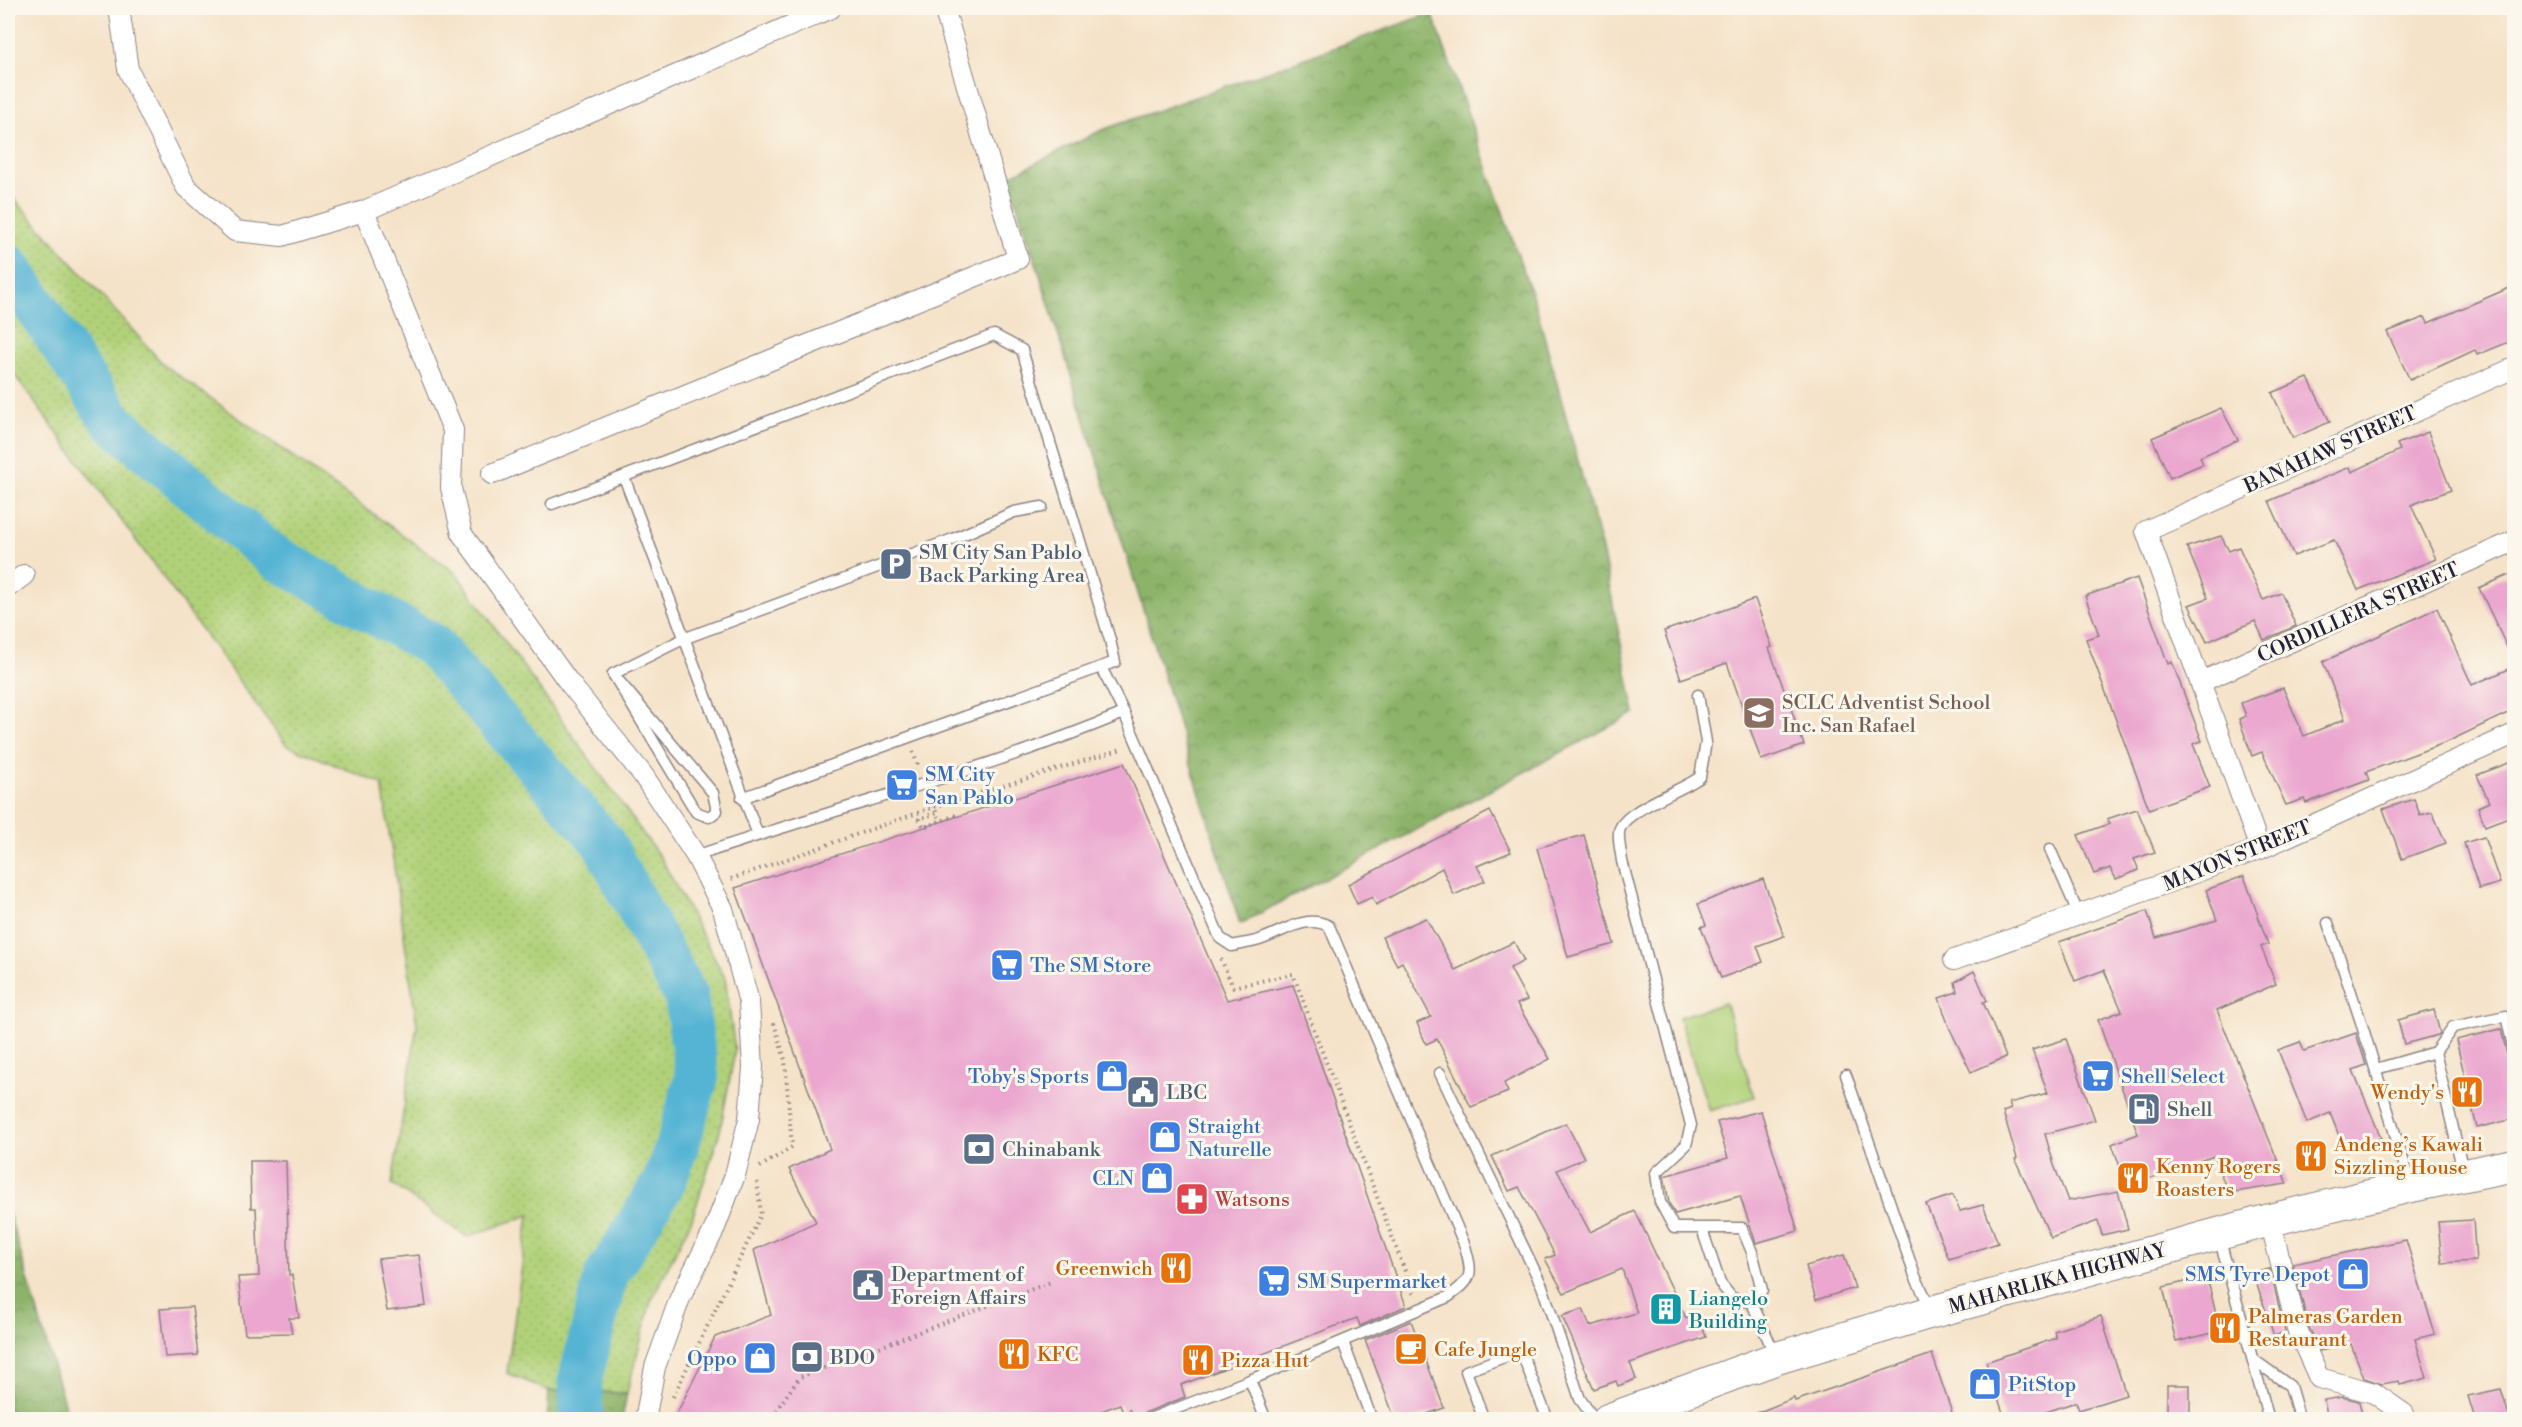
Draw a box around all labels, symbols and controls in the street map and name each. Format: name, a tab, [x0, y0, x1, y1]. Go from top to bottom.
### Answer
street label: BANAHAW STREET	[2239, 401, 2421, 500]
place label: SM City San Pablo Back Parking Area	[918, 541, 1086, 589]
parking icon: SM City San Pablo Back Parking Area	[878, 546, 914, 582]
street label: CORDILLERA STREET	[2254, 558, 2464, 669]
place label: SCLC Adventist School Inc. San Rafael	[1782, 691, 1990, 739]
school or university icon: SCLC Adventist School Inc. San Rafael	[1741, 695, 1777, 731]
place label: SM City San Pablo	[925, 763, 1014, 811]
supermarket icon: SM City San Pablo	[884, 767, 920, 803]
street label: MAYON STREET	[2160, 815, 2315, 898]
supermarket icon: The SM Store	[989, 947, 1025, 983]
place label: The SM Store	[1030, 954, 1151, 979]
shop icon: Toby's Sports	[1094, 1058, 1130, 1094]
supermarket icon: Shell Select	[2080, 1058, 2116, 1094]
place label: Toby's Sports	[968, 1065, 1089, 1090]
place label: Shell Select	[2121, 1065, 2225, 1090]
public building icon: LBC	[1125, 1074, 1161, 1110]
restaurant icon: Wendy's	[2449, 1074, 2485, 1110]
place label: LBC	[1166, 1081, 1207, 1106]
place label: Wendy's	[2370, 1081, 2444, 1106]
fuel station icon: Shell	[2126, 1091, 2162, 1127]
place label: Shell	[2167, 1098, 2212, 1123]
place label: Straight Naturelle	[1188, 1115, 1272, 1163]
shop icon: Straight Naturelle	[1147, 1119, 1183, 1155]
bank icon: Chinabank	[961, 1131, 997, 1167]
place label: Andeng’s Kawali Sizzling House	[2333, 1133, 2484, 1181]
place label: Chinabank	[1002, 1138, 1102, 1163]
restaurant icon: Andeng’s Kawali Sizzling House	[2293, 1138, 2329, 1174]
place label: Kenny Rogers Roasters	[2156, 1155, 2281, 1203]
shop icon: CLN	[1139, 1160, 1175, 1196]
restaurant icon: Kenny Rogers Roasters	[2115, 1160, 2151, 1196]
place label: CLN	[1092, 1167, 1134, 1192]
pharmacy icon: Watsons	[1174, 1181, 1210, 1217]
place label: Watsons	[1214, 1188, 1290, 1213]
street label: MAHARLIKA HIGHWAY	[1946, 1238, 2170, 1321]
restaurant icon: Greenwich	[1158, 1250, 1194, 1286]
shop icon: SMS Tyre Depot	[2335, 1256, 2371, 1292]
place label: Greenwich	[1055, 1257, 1153, 1282]
place label: Department of Foreign Affairs	[891, 1263, 1026, 1311]
supermarket icon: SM Supermarket	[1256, 1263, 1292, 1299]
place label: SMS Tyre Depot	[2185, 1263, 2330, 1288]
public building icon: Department of Foreign Affairs	[850, 1267, 886, 1303]
place label: SM Supermarket	[1297, 1270, 1447, 1295]
place label: Liangelo Building	[1688, 1287, 1768, 1335]
building icon: Liangelo Building	[1648, 1291, 1684, 1327]
place label: Palmeras Garden Restaurant	[2248, 1305, 2403, 1353]
restaurant icon: Palmeras Garden Restaurant	[2207, 1310, 2243, 1346]
cafe icon: Cafe Jungle	[1393, 1331, 1429, 1367]
restaurant icon: KFC	[996, 1336, 1032, 1372]
place label: Cafe Jungle	[1434, 1338, 1537, 1363]
bank icon: BDO	[789, 1339, 825, 1375]
shop icon: Oppo	[742, 1340, 778, 1376]
restaurant icon: Pizza Hut	[1180, 1342, 1216, 1378]
place label: KFC	[1037, 1343, 1078, 1368]
place label: BDO	[829, 1346, 875, 1371]
place label: Oppo	[687, 1347, 737, 1372]
place label: Pizza Hut	[1221, 1349, 1309, 1374]
shop icon: PitStop	[1967, 1366, 2003, 1402]
place label: PitStop	[2008, 1373, 2076, 1398]

